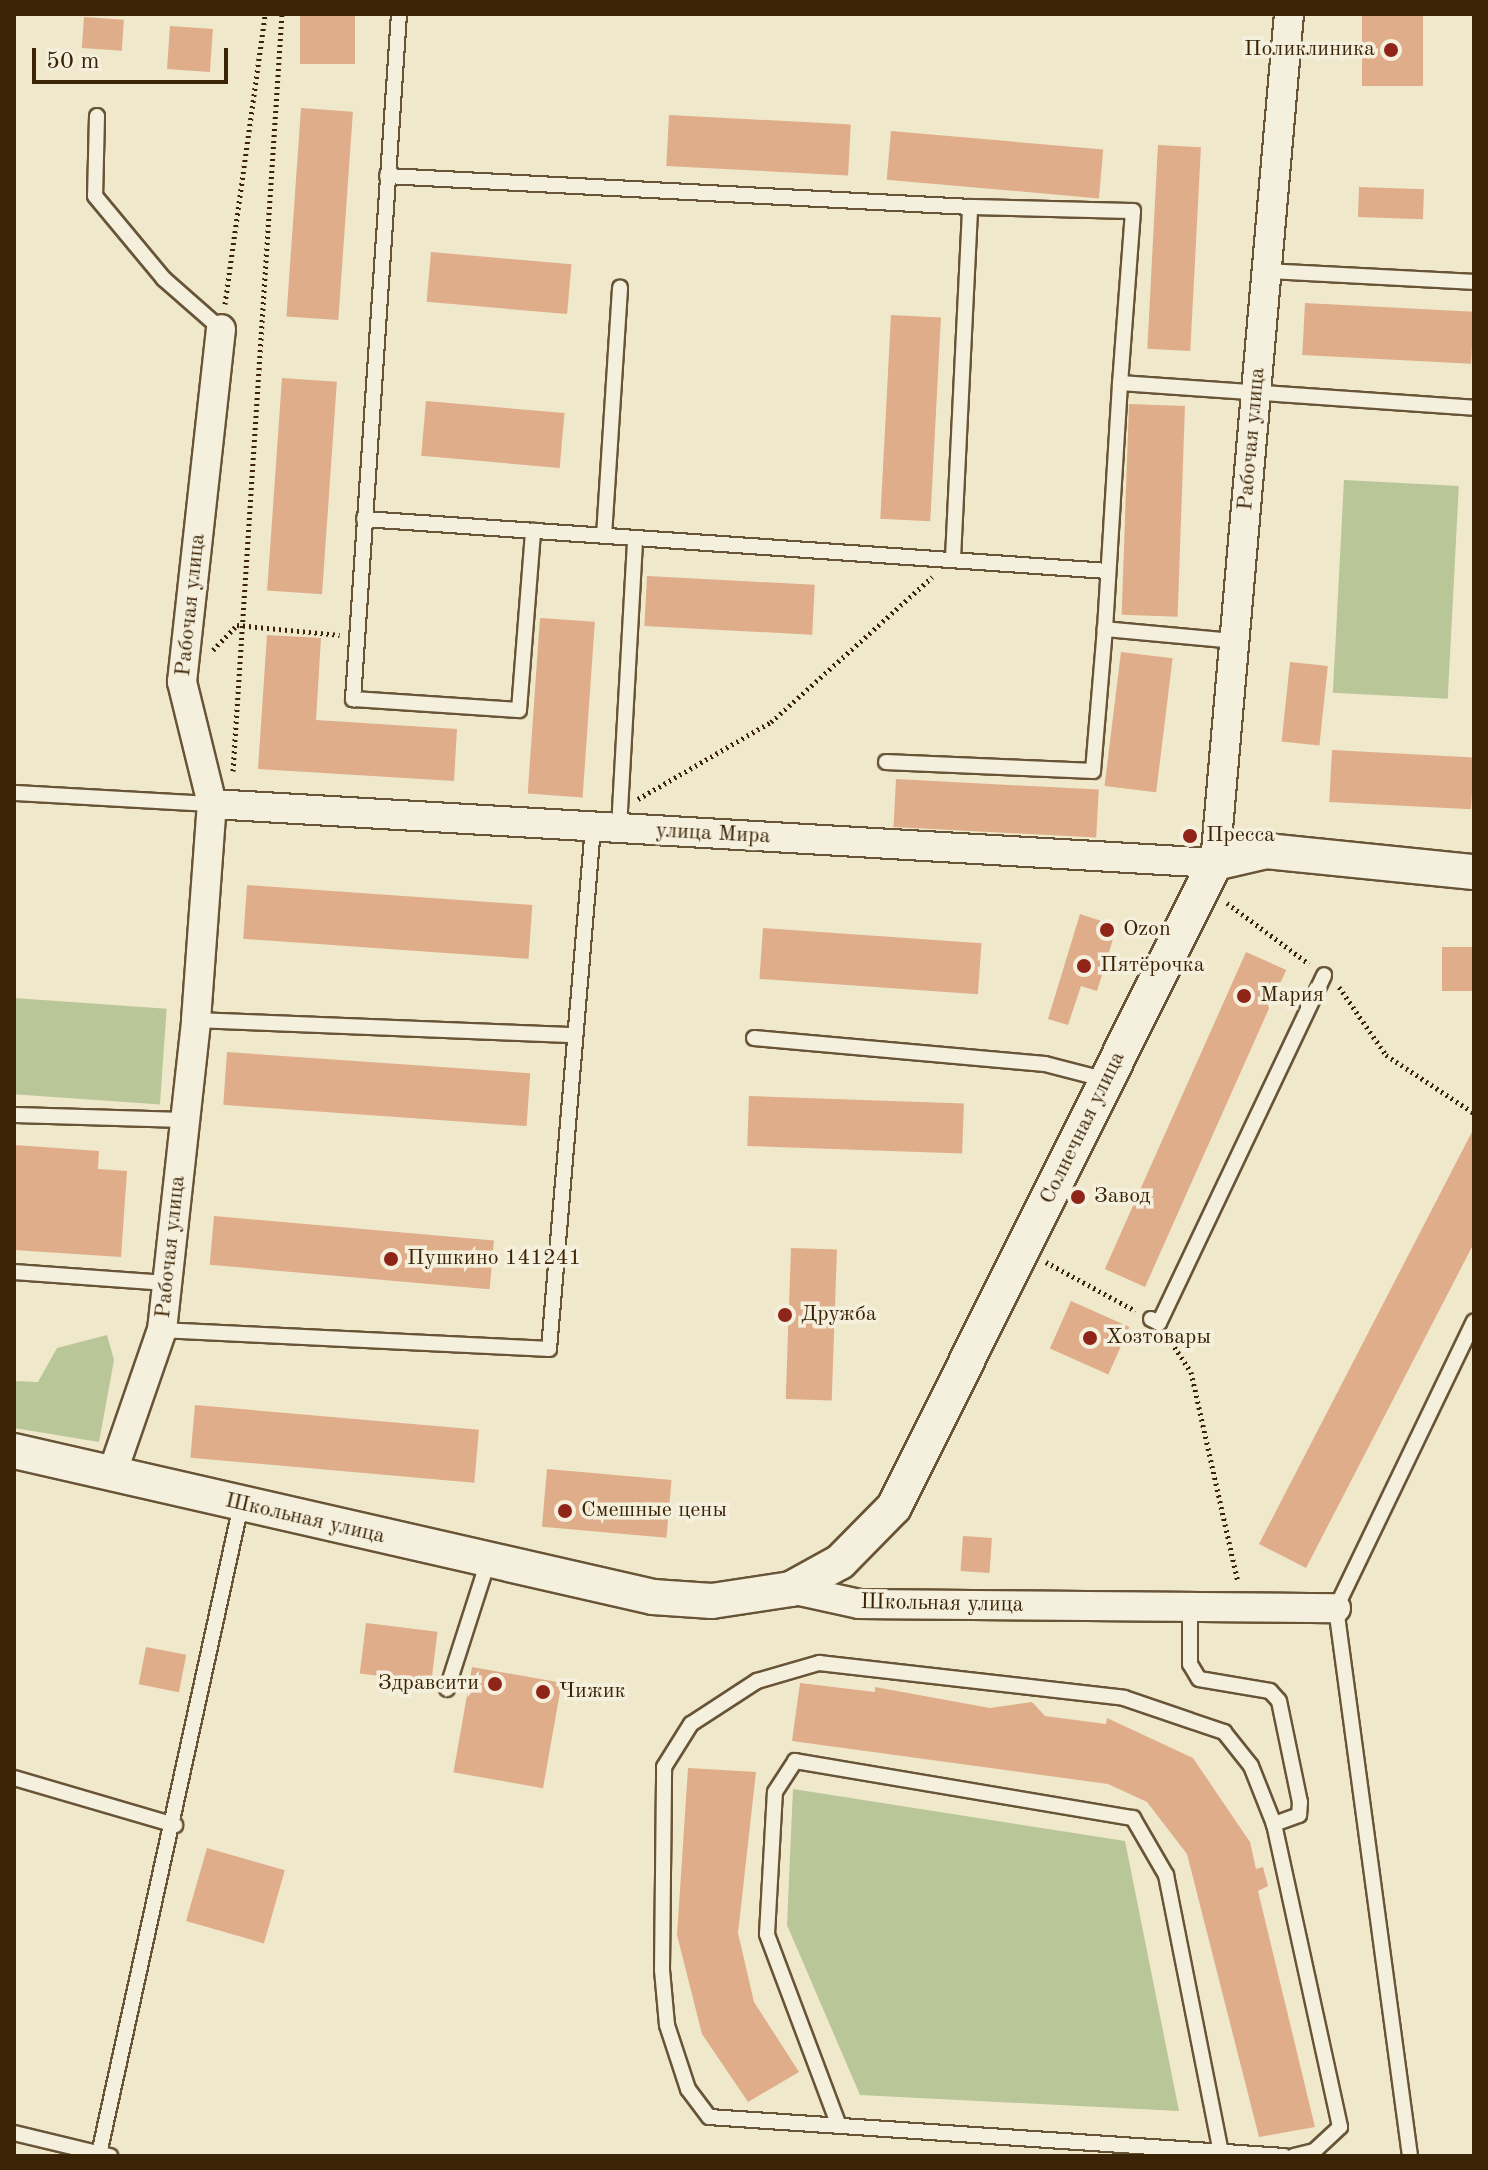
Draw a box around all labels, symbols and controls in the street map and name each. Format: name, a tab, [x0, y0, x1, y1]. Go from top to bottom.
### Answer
scale bar	[36, 32, 232, 82]
place label: Поликлиника	[1244, 37, 1375, 63]
marker: Поликлиника	[1382, 41, 1400, 59]
text: 50 m	[46, 50, 100, 74]
street label: Рабочая улица	[1233, 366, 1271, 512]
street label: Рабочая улица	[170, 532, 212, 678]
street label: улица Мира	[655, 818, 771, 850]
place label: Пресса	[1206, 823, 1275, 849]
marker: Пресса	[1181, 827, 1199, 845]
place label: Ozon	[1123, 917, 1171, 943]
marker: Ozon	[1098, 921, 1116, 939]
place label: Пятёрочка	[1100, 953, 1204, 979]
marker: Пятёрочка	[1075, 957, 1093, 975]
place label: Мария	[1260, 983, 1324, 1009]
marker: Мария	[1235, 987, 1253, 1005]
street label: Солнечная улица	[1035, 1047, 1131, 1209]
street label: Рабочая улица	[150, 1174, 192, 1320]
place label: Завод	[1094, 1184, 1150, 1210]
marker: Завод	[1069, 1188, 1087, 1206]
place label: Пушкино 141241	[407, 1246, 581, 1272]
marker: Пушкино 141241	[382, 1250, 400, 1268]
place label: Дружба	[801, 1302, 877, 1328]
marker: Дружба	[776, 1306, 794, 1324]
place label: Хозтовары	[1106, 1325, 1211, 1351]
marker: Хозтовары	[1081, 1329, 1099, 1347]
street label: Школьная улица	[223, 1488, 387, 1550]
place label: Смешные цены	[581, 1498, 727, 1524]
marker: Смешные цены	[556, 1502, 574, 1520]
street label: Школьная улица	[860, 1589, 1024, 1619]
place label: Здравсити	[378, 1671, 479, 1697]
marker: Здравсити	[486, 1675, 504, 1693]
place label: Чижик	[559, 1679, 626, 1705]
marker: Чижик	[534, 1683, 552, 1701]

